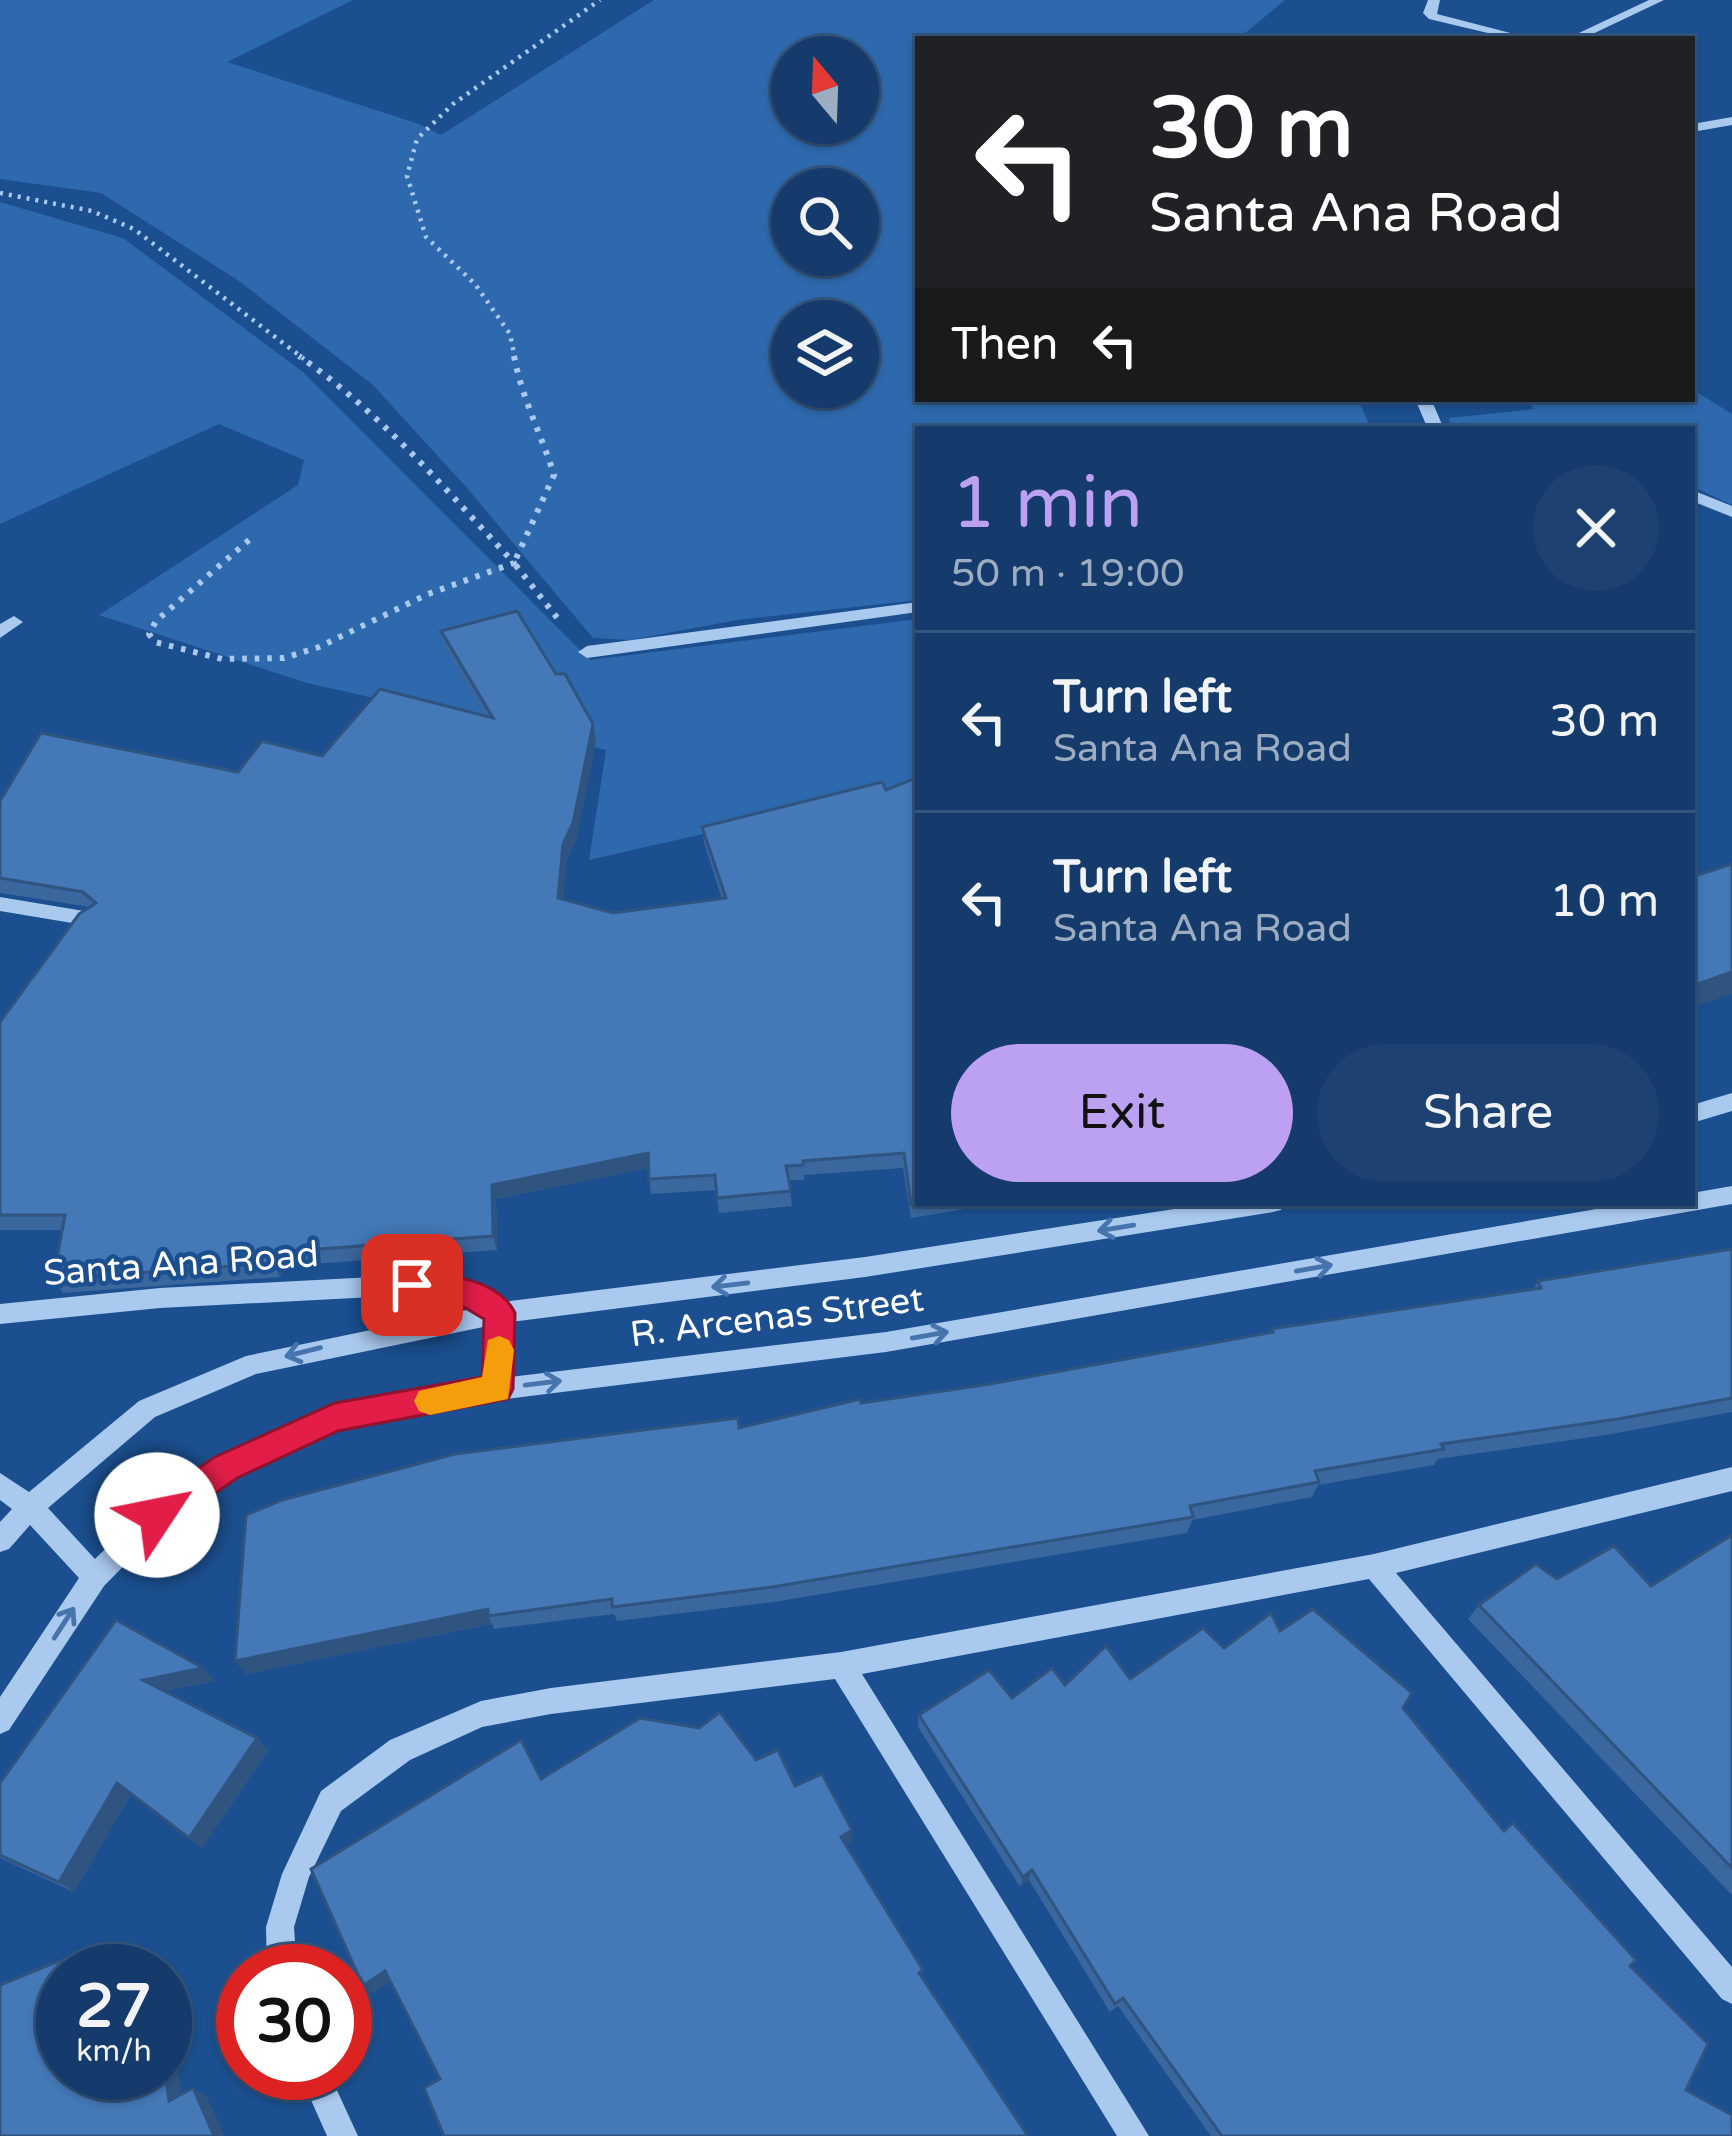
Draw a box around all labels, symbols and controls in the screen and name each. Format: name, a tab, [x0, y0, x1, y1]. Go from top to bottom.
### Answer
north arrow	[771, 36, 879, 144]
map controls	[771, 36, 879, 408]
text: 30 m	[1149, 79, 1353, 180]
icon: left	[951, 84, 1107, 240]
button: search	[771, 168, 879, 276]
text: Santa Ana Road	[1149, 181, 1563, 246]
button: layers	[771, 300, 879, 408]
icon: left	[1082, 312, 1148, 378]
text: Then	[951, 318, 1058, 372]
text: 1 min	[951, 461, 1143, 548]
button: close	[1533, 465, 1659, 591]
text: 50 m · 19:00	[951, 550, 1184, 597]
text: Turn left	[1053, 671, 1232, 725]
icon: left	[951, 689, 1017, 755]
text: 30 m	[1549, 695, 1659, 749]
text: Santa Ana Road	[1053, 725, 1352, 772]
text: Turn left	[1053, 851, 1232, 905]
icon: left	[951, 869, 1017, 935]
text: 10 m	[1549, 875, 1659, 929]
text: Santa Ana Road	[1053, 905, 1352, 952]
button: Exit	[951, 1044, 1293, 1182]
button: Share	[1317, 1044, 1659, 1182]
one-way arrow	[1097, 1217, 1136, 1240]
street label: Santa Ana Road	[42, 1233, 320, 1295]
pin	[361, 1234, 463, 1336]
icon: arrive	[379, 1252, 445, 1318]
one-way arrow	[1294, 1255, 1333, 1278]
one-way arrow	[711, 1274, 750, 1296]
street label: R. Arcenas Street	[628, 1278, 926, 1356]
one-way arrow	[910, 1322, 949, 1345]
one-way arrow	[284, 1343, 322, 1365]
one-way arrow	[523, 1372, 562, 1394]
position arrow	[94, 1452, 220, 1578]
one-way arrow	[52, 1607, 77, 1641]
speed limit sign: 30	[216, 1944, 372, 2100]
text: 27	[76, 1971, 152, 2043]
text: km/h	[76, 2033, 152, 2070]

